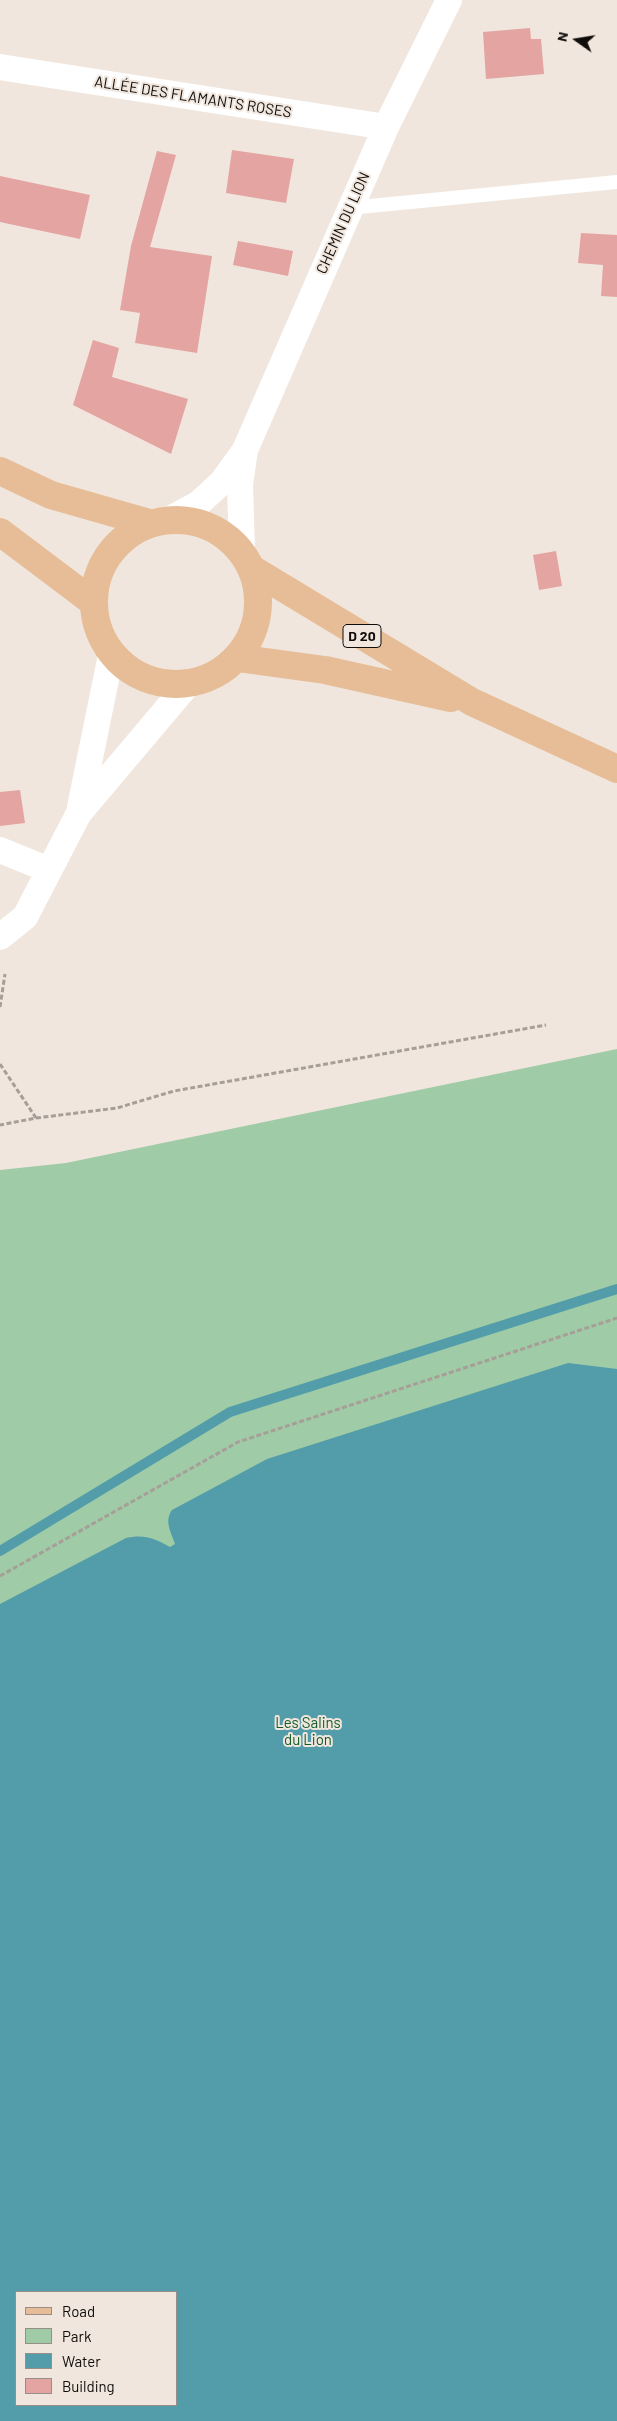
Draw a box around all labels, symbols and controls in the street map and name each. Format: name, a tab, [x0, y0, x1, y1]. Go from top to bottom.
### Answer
north arrow	[552, 15, 602, 65]
text: N	[553, 30, 571, 43]
street label: ALLÉE DES FLAMANTS ROSES	[93, 73, 293, 121]
street label: CHEMIN DU LION	[312, 169, 374, 277]
road number: D 20	[343, 624, 381, 648]
park label: Les Salins du Lion	[275, 1714, 341, 1749]
legend	[15, 2291, 178, 2406]
text: Road	[62, 2302, 95, 2320]
text: Park	[62, 2327, 91, 2345]
text: Water	[62, 2352, 101, 2370]
text: Building	[62, 2377, 115, 2395]

